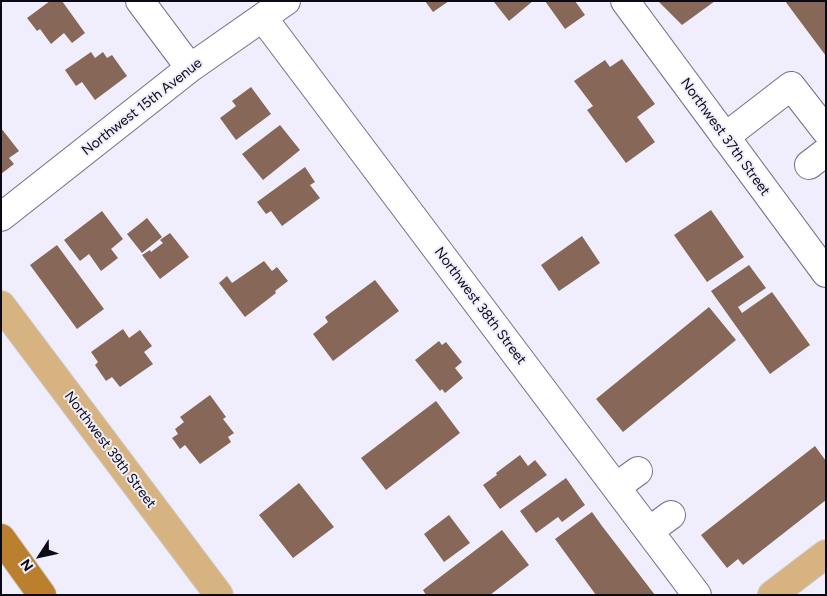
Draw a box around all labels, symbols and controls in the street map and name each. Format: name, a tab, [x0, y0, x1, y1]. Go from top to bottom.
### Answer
street label: Northwest 15th Avenue	[78, 55, 206, 159]
street label: Northwest 37th Street	[677, 75, 773, 199]
street label: Northwest 38th Street	[430, 244, 530, 368]
street label: Northwest 39th Street	[61, 388, 159, 512]
north arrow	[15, 531, 65, 581]
text: N	[17, 556, 37, 574]

